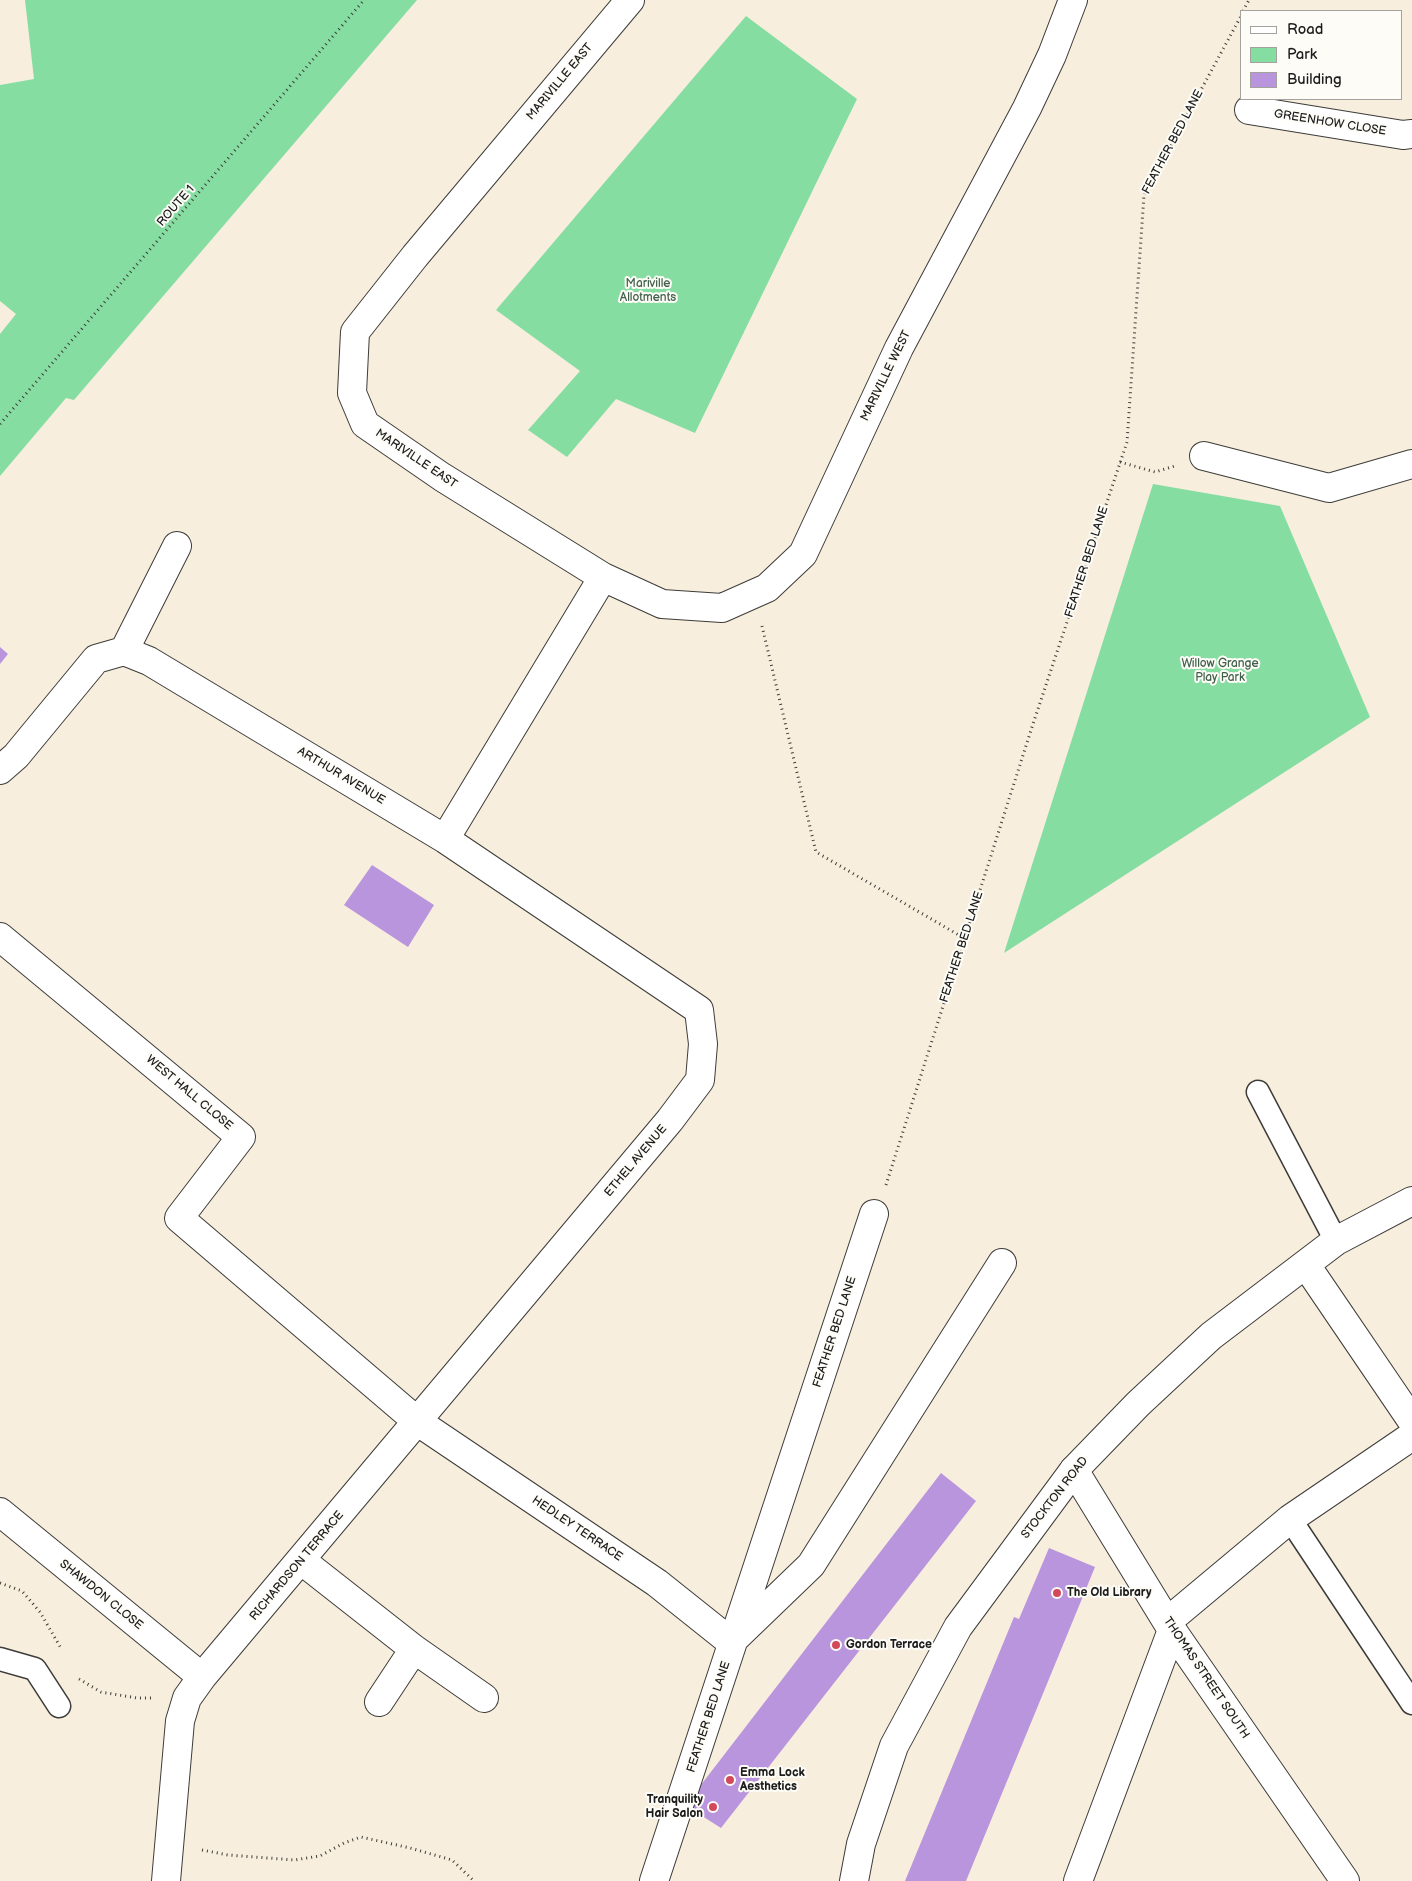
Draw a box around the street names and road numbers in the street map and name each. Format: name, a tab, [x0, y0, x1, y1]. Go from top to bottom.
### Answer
street label: MARIVILLE EAST	[524, 41, 596, 123]
street label: FEATHER BED LANE	[1139, 87, 1207, 197]
street label: GREENHOW CLOSE	[1273, 107, 1387, 139]
street label: ROUTE 1	[154, 183, 198, 229]
street label: MARIVILLE WEST	[858, 328, 914, 424]
street label: MARIVILLE EAST	[372, 426, 460, 492]
street label: FEATHER BED LANE	[1062, 505, 1112, 619]
street label: ARTHUR AVENUE	[295, 744, 387, 808]
street label: FEATHER BED LANE	[937, 890, 987, 1004]
street label: WEST HALL CLOSE	[143, 1053, 235, 1133]
street label: ETHEL AVENUE	[602, 1122, 670, 1200]
street label: FEATHER BED LANE	[810, 1275, 860, 1389]
street label: STOCKTON ROAD	[1019, 1454, 1091, 1542]
street label: HEDLEY TERRACE	[529, 1493, 625, 1565]
street label: RICHARDSON TERRACE	[247, 1508, 347, 1624]
street label: SHAWDON CLOSE	[56, 1557, 146, 1633]
street label: THOMAS STREET SOUTH	[1160, 1614, 1252, 1742]
street label: FEATHER BED LANE	[684, 1660, 734, 1774]

